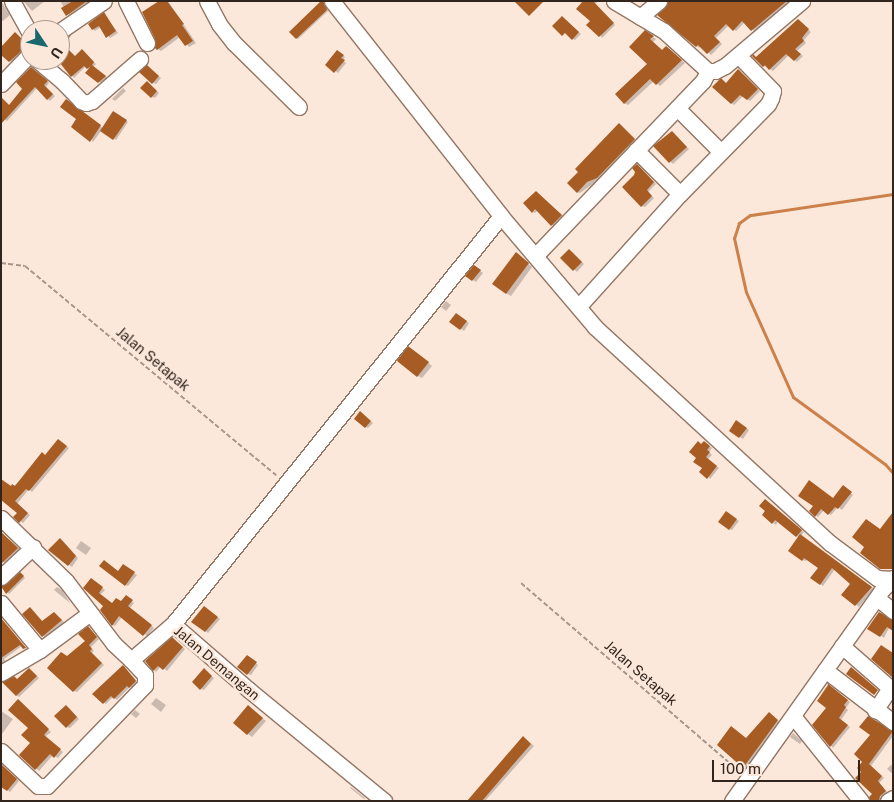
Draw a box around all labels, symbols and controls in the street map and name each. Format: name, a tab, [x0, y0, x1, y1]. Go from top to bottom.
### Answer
north arrow	[20, 20, 70, 70]
text: U	[47, 44, 66, 61]
street label: Jalan Setapak	[113, 323, 193, 395]
street label: Jalan Demangan	[171, 622, 263, 704]
street label: Jalan Setapak	[601, 637, 681, 709]
scale bar	[714, 750, 862, 782]
text: 100 m	[720, 760, 761, 777]

